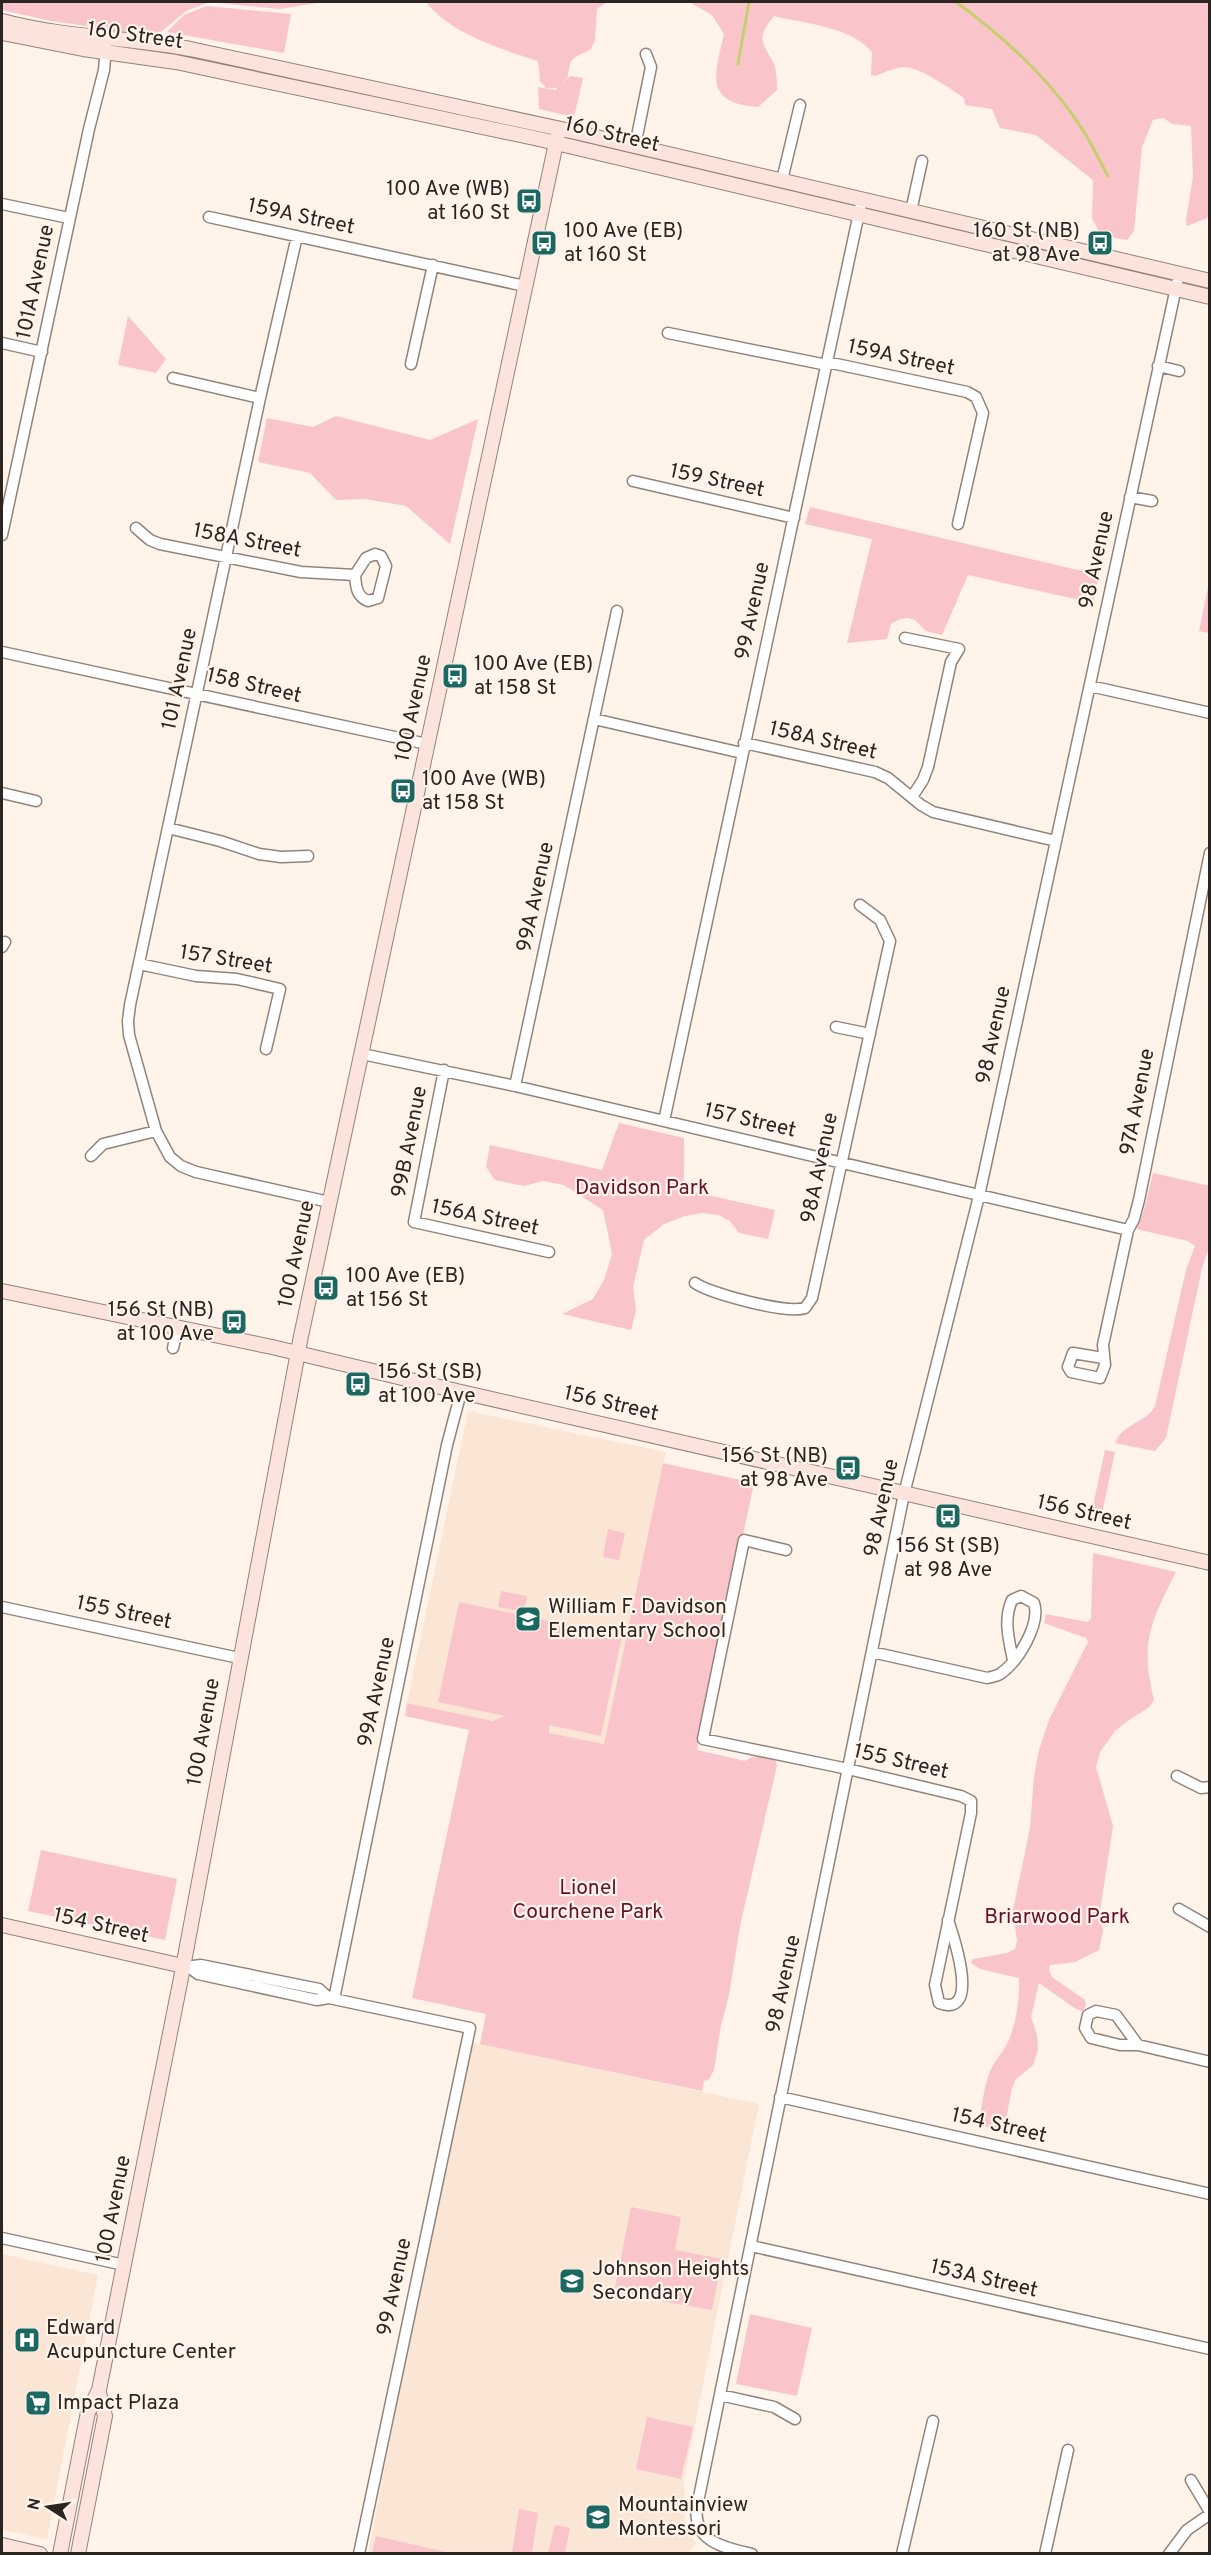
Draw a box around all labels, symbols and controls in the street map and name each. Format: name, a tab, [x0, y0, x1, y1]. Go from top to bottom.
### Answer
street label: 160 Street	[85, 16, 185, 56]
street label: 160 Street	[562, 111, 662, 159]
place label: 100 Ave (WB) at 160 St	[386, 176, 510, 227]
bus stop icon: 100 Ave (WB) at 160 St	[514, 186, 544, 216]
street label: 159A Street	[245, 193, 357, 241]
place label: 100 Ave (EB) at 160 St	[564, 218, 683, 269]
place label: 160 St (NB) at 98 Ave	[973, 218, 1080, 269]
street label: 101A Avenue	[11, 222, 61, 342]
bus stop icon: 100 Ave (EB) at 160 St	[529, 228, 559, 258]
bus stop icon: 160 St (NB) at 98 Ave	[1085, 228, 1115, 258]
street label: 159A Street	[845, 334, 957, 382]
street label: 159 Street	[667, 458, 767, 504]
street label: 98 Avenue	[1073, 508, 1121, 612]
street label: 158A Street	[191, 517, 303, 565]
street label: 99 Avenue	[729, 560, 777, 662]
street label: 101 Avenue	[156, 626, 204, 732]
place label: 100 Ave (EB) at 158 St	[474, 651, 593, 702]
street label: 100 Avenue	[389, 652, 439, 764]
bus stop icon: 100 Ave (EB) at 158 St	[440, 661, 470, 691]
street label: 158 Street	[204, 662, 304, 710]
street label: 158A Street	[767, 716, 879, 766]
place label: 100 Ave (WB) at 158 St	[422, 766, 546, 817]
bus stop icon: 100 Ave (WB) at 158 St	[388, 776, 418, 806]
street label: 99A Avenue	[511, 839, 561, 955]
street label: 157 Street	[178, 939, 274, 981]
street label: 98 Avenue	[970, 983, 1018, 1087]
street label: 97A Avenue	[1114, 1046, 1162, 1158]
street label: 99B Avenue	[386, 1084, 434, 1200]
street label: 157 Street	[701, 1097, 799, 1145]
street label: 98A Avenue	[795, 1110, 845, 1226]
park label: Davidson Park	[575, 1175, 709, 1202]
street label: 156A Street	[429, 1193, 541, 1243]
street label: 100 Avenue	[272, 1198, 322, 1310]
place label: 100 Ave (EB) at 156 St	[346, 1263, 465, 1314]
bus stop icon: 100 Ave (EB) at 156 St	[311, 1273, 341, 1303]
place label: 156 St (NB) at 100 Ave	[108, 1297, 214, 1348]
bus stop icon: 156 St (NB) at 100 Ave	[219, 1307, 249, 1337]
place label: 156 St (SB) at 100 Ave	[378, 1359, 482, 1410]
bus stop icon: 156 St (SB) at 100 Ave	[343, 1369, 373, 1399]
street label: 156 Street	[561, 1380, 661, 1428]
place label: 156 St (NB) at 98 Ave	[722, 1443, 828, 1494]
bus stop icon: 156 St (NB) at 98 Ave	[833, 1453, 863, 1483]
street label: 98 Avenue	[858, 1456, 906, 1560]
street label: 156 Street	[1034, 1489, 1134, 1537]
bus stop icon: 156 St (SB) at 98 Ave	[933, 1501, 963, 1531]
place label: 156 St (SB) at 98 Ave	[896, 1533, 1000, 1584]
street label: 155 Street	[74, 1590, 174, 1636]
place label: William F. Davidson Elementary School	[548, 1594, 727, 1645]
school or university icon: William F. Davidson Elementary School	[513, 1604, 543, 1634]
street label: 99A Avenue	[352, 1634, 402, 1750]
street label: 100 Avenue	[181, 1676, 227, 1788]
street label: 155 Street	[851, 1738, 951, 1786]
park label: Lionel Courchene Park	[513, 1875, 663, 1926]
street label: 154 Street	[51, 1902, 151, 1950]
park label: Briarwood Park	[984, 1904, 1130, 1931]
street label: 98 Avenue	[760, 1932, 808, 2036]
street label: 154 Street	[949, 2102, 1049, 2150]
street label: 100 Avenue	[90, 2153, 138, 2265]
street label: 99 Avenue	[371, 2236, 419, 2338]
street label: 153A Street	[928, 2254, 1040, 2304]
place label: Johnson Heights Secondary	[592, 2256, 749, 2307]
school or university icon: Johnson Heights Secondary	[557, 2266, 587, 2296]
place label: Edward Acupuncture Center	[46, 2315, 236, 2366]
hospital icon: Edward Acupuncture Center	[12, 2325, 42, 2355]
supermarket icon: Impact Plaza	[23, 2388, 53, 2418]
place label: Impact Plaza	[57, 2390, 179, 2417]
north arrow	[18, 2477, 78, 2537]
place label: Mountainview Montessori	[618, 2492, 748, 2543]
text: N	[24, 2497, 46, 2512]
school or university icon: Mountainview Montessori	[583, 2502, 613, 2532]

